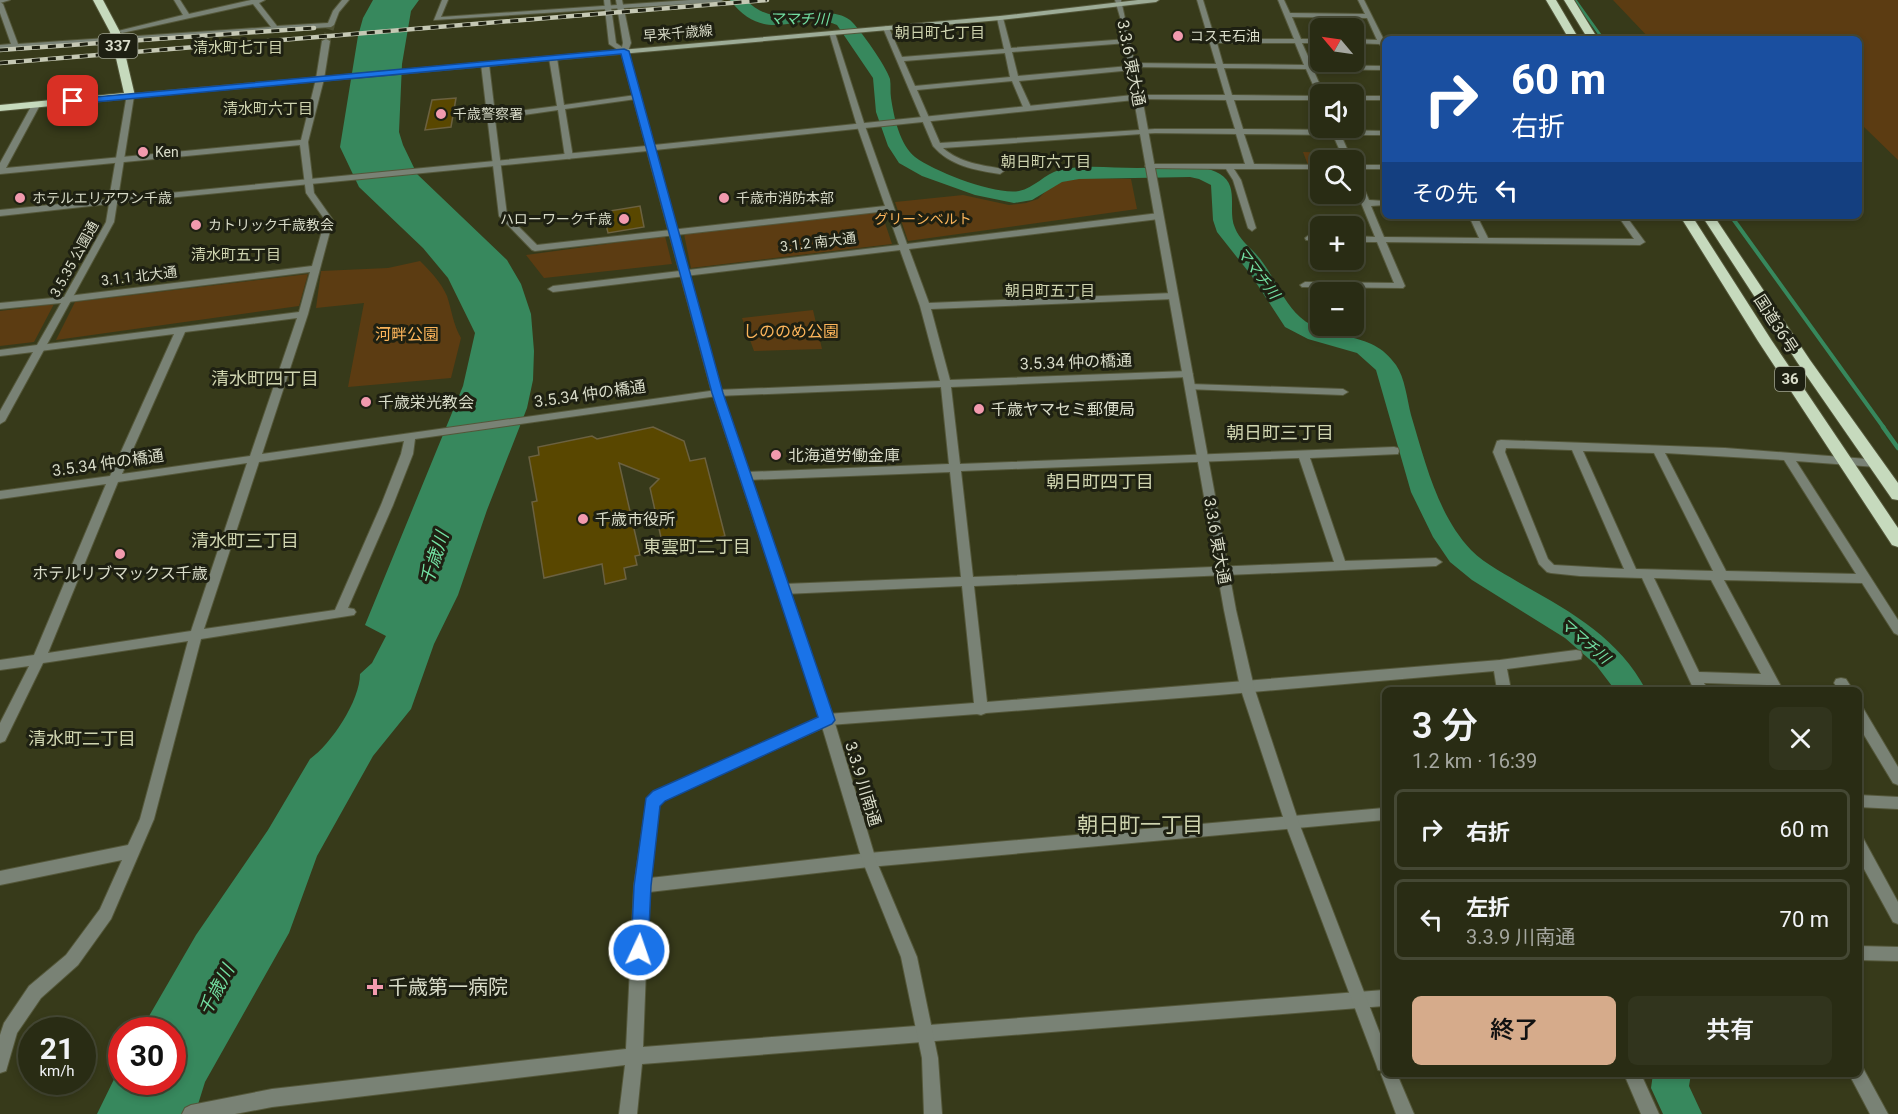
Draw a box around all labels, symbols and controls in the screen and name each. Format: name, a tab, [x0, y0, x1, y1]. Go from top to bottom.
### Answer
water label: ママチ川	[769, 9, 831, 29]
street label: 3.3.6 東大通	[1113, 18, 1149, 108]
north arrow	[1310, 18, 1364, 72]
map controls	[1310, 18, 1364, 336]
street label: 早来千歳線	[642, 22, 714, 44]
district label: 朝日町七丁目	[895, 24, 985, 42]
place label: コスモ石油	[1190, 28, 1260, 44]
marker: コスモ石油	[1171, 29, 1185, 43]
road number: 337	[98, 34, 138, 58]
district label: 清水町七丁目	[193, 39, 283, 57]
text: 60 m	[1511, 55, 1606, 104]
icon: right	[1412, 60, 1490, 138]
pin	[47, 75, 98, 126]
icon: arrive	[56, 84, 89, 117]
button: sound	[1310, 84, 1364, 138]
district label: 清水町六丁目	[223, 100, 313, 118]
place label: 千歳警察署	[453, 106, 523, 122]
marker: 千歳警察署	[434, 107, 448, 121]
text: 右折	[1511, 111, 1565, 143]
place label: Ken	[155, 144, 179, 160]
marker: Ken	[136, 145, 150, 159]
button: search	[1310, 150, 1364, 204]
district label: 朝日町六丁目	[1001, 153, 1091, 171]
icon: left	[1490, 174, 1523, 207]
text: その先	[1412, 181, 1478, 206]
place label: ホテルエリアワン千歳	[32, 190, 172, 206]
place label: 千歳市消防本部	[736, 190, 834, 206]
marker: ホテルエリアワン千歳	[13, 191, 27, 205]
marker: 千歳市消防本部	[717, 191, 731, 205]
place label: ハローワーク千歳	[500, 211, 612, 227]
park label: グリーンベルト	[874, 211, 972, 227]
marker: ハローワーク千歳	[617, 212, 631, 226]
button: +	[1310, 216, 1364, 270]
place label: カトリック千歳教会	[208, 217, 334, 233]
street label: 3.5.35 公園通	[47, 218, 101, 300]
marker: カトリック千歳教会	[189, 218, 203, 232]
street label: 3.1.2 南大通	[779, 229, 857, 255]
water label: ママチ川	[1233, 244, 1284, 304]
district label: 清水町五丁目	[191, 246, 281, 264]
street label: 3.1.1 北大通	[100, 263, 178, 289]
district label: 朝日町五丁目	[1005, 282, 1095, 300]
button: −	[1310, 282, 1364, 336]
street label: 国道36号	[1750, 291, 1802, 357]
park label: しののめ公園	[743, 322, 839, 341]
park label: 河畔公園	[375, 325, 439, 344]
street label: 3.5.34 仲の橋通	[1020, 351, 1132, 373]
road number: 36	[1775, 367, 1805, 391]
district label: 清水町四丁目	[211, 368, 319, 389]
street label: 3.5.34 仲の橋通	[533, 377, 647, 411]
place label: 千歳栄光教会	[378, 393, 474, 412]
marker: 千歳栄光教会	[359, 395, 373, 409]
place label: 千歳ヤマセミ郵便局	[991, 400, 1135, 419]
marker: 千歳ヤマセミ郵便局	[972, 402, 986, 416]
district label: 朝日町三丁目	[1226, 422, 1334, 443]
street label: 3.5.34 仲の橋通	[51, 446, 165, 480]
place label: 北海道労働金庫	[788, 446, 900, 465]
marker: 北海道労働金庫	[769, 448, 783, 462]
district label: 朝日町四丁目	[1046, 471, 1154, 492]
street label: 3.3.6 東大通	[1200, 496, 1234, 586]
place label: 千歳市役所	[595, 510, 675, 529]
marker: 千歳市役所	[576, 512, 590, 526]
water label: 千歳川	[416, 527, 453, 587]
district label: 清水町三丁目	[191, 530, 299, 551]
district label: 東雲町二丁目	[643, 536, 751, 557]
marker: ホテルリブマックス千歳	[113, 547, 127, 561]
place label: ホテルリブマックス千歳	[32, 564, 208, 583]
water label: ママチ川	[1556, 615, 1615, 669]
text: 3 分	[1412, 705, 1478, 747]
button: close	[1769, 707, 1832, 770]
district label: 清水町二丁目	[28, 728, 136, 749]
street label: 3.3.9 川南通	[841, 739, 885, 829]
text: 1.2 km · 16:39	[1412, 749, 1537, 773]
district label: 朝日町一丁目	[1077, 813, 1203, 837]
icon: right	[1415, 813, 1448, 846]
text: 60 m	[1780, 817, 1829, 842]
text: 右折	[1466, 820, 1510, 845]
text: 左折	[1466, 895, 1510, 920]
icon: left	[1415, 903, 1448, 936]
text: 70 m	[1780, 907, 1829, 932]
position arrow	[607, 918, 671, 982]
text: 3.3.9 川南通	[1466, 925, 1575, 949]
water label: 千歳川	[194, 959, 239, 1019]
place label: 千歳第一病院	[388, 975, 508, 999]
marker: 千歳第一病院	[366, 978, 384, 996]
button: 終了	[1412, 996, 1616, 1065]
button: 共有	[1628, 996, 1832, 1065]
speed limit sign: 30	[108, 1017, 186, 1095]
text: 21	[40, 1031, 74, 1066]
text: km/h	[39, 1062, 75, 1080]

